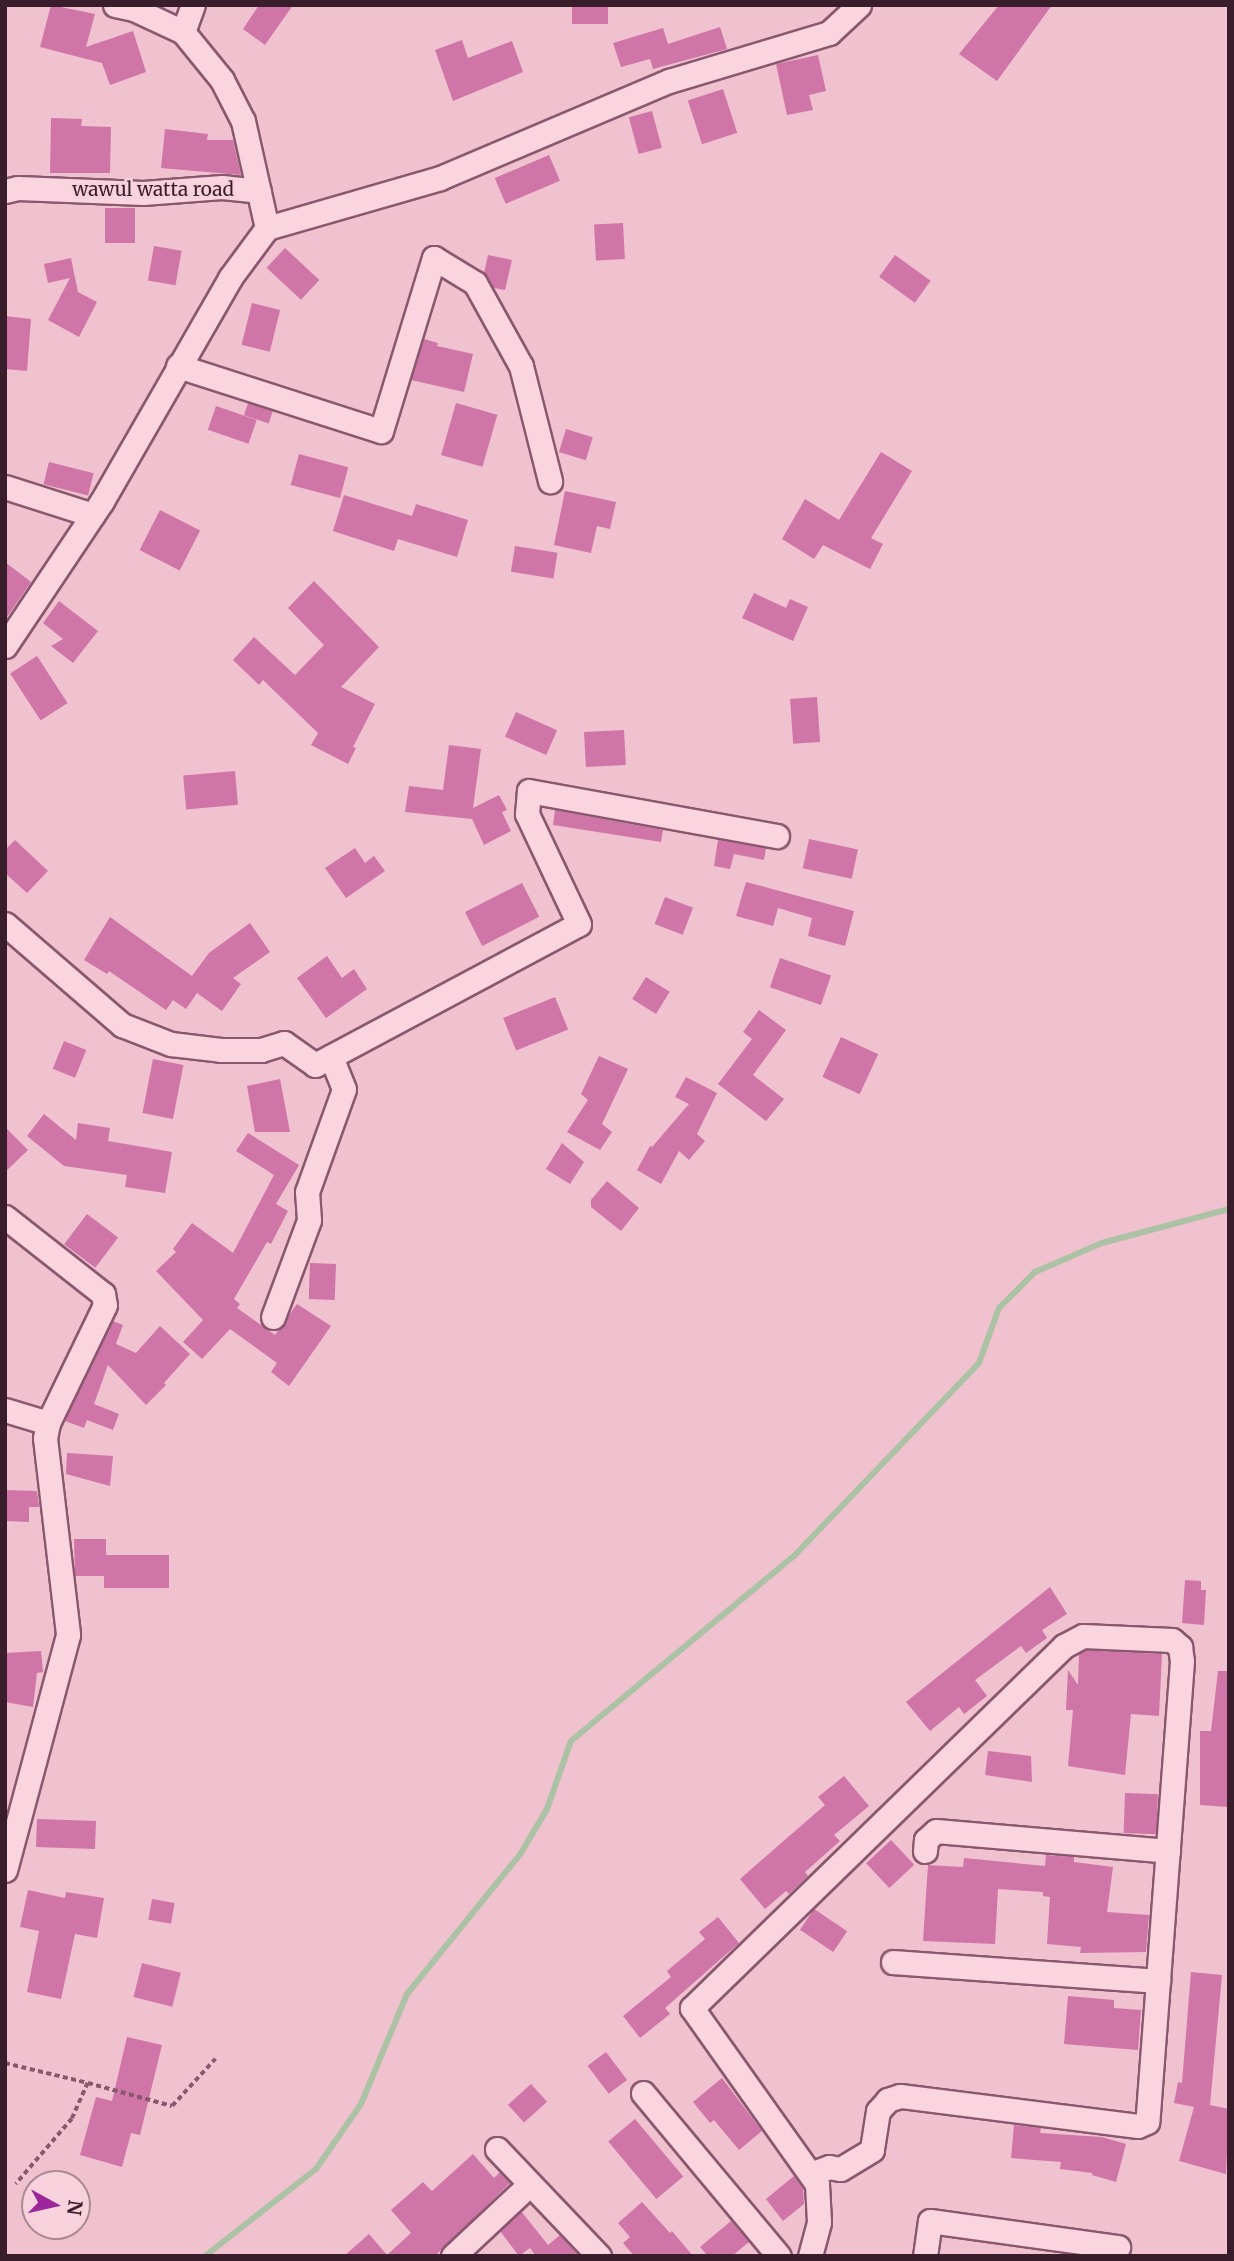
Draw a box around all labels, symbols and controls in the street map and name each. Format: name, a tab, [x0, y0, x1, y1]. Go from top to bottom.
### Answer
street label: wawul watta road	[72, 179, 234, 201]
north arrow	[21, 2170, 91, 2240]
text: N	[62, 2199, 88, 2217]

